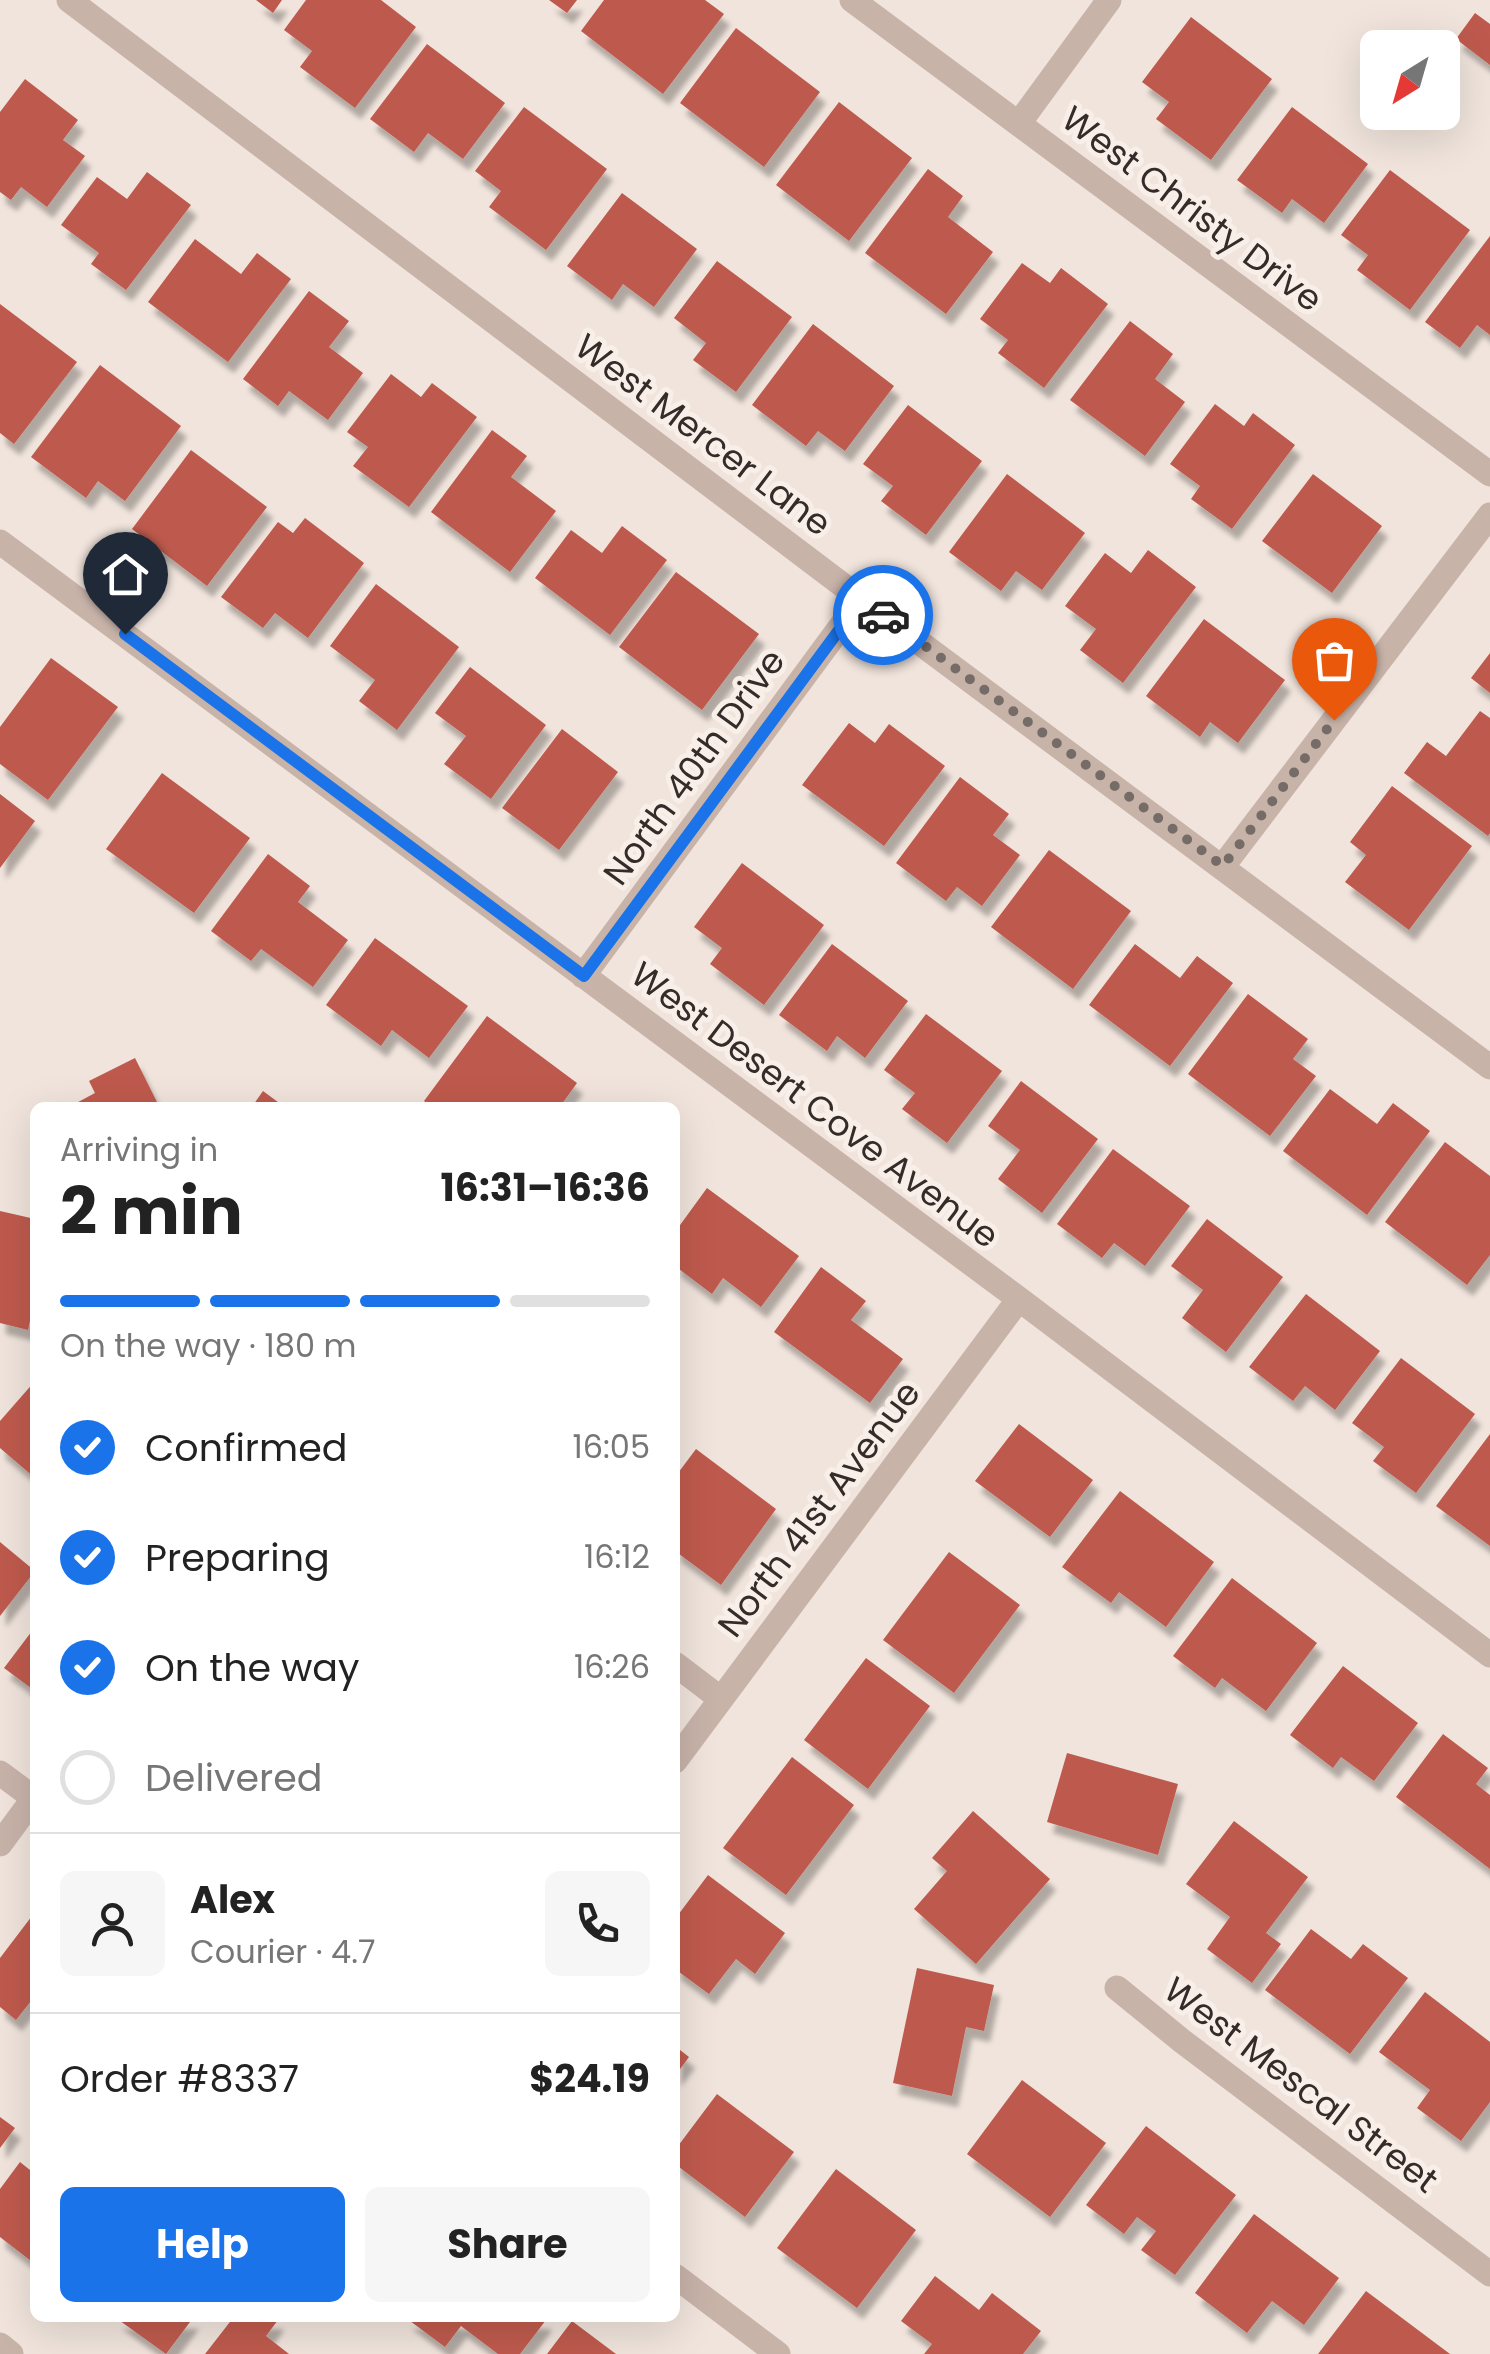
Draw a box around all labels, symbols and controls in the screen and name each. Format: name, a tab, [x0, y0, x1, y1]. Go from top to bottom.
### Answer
north arrow	[1360, 30, 1460, 130]
map controls	[1360, 30, 1460, 130]
street label: West Christy Drive	[1052, 94, 1333, 323]
street label: West Mercer Lane	[565, 322, 842, 547]
pin	[83, 532, 168, 635]
icon: home	[98, 547, 153, 602]
courier	[833, 565, 933, 665]
icon: car	[856, 588, 911, 643]
pin	[1292, 618, 1377, 721]
icon: bag	[1307, 633, 1362, 688]
street label: North 40th Drive	[591, 639, 796, 895]
street label: West Desert Cove Avenue	[621, 950, 1009, 1259]
text: Arriving in	[60, 1127, 218, 1172]
text: 16:31–16:36	[441, 1161, 650, 1214]
text: 2 min	[60, 1166, 243, 1257]
text: On the way · 180 m	[60, 1323, 356, 1368]
street label: North 41st Avenue	[706, 1370, 931, 1647]
icon: check	[60, 1420, 115, 1475]
text: Confirmed	[145, 1421, 347, 1474]
text: 16:05	[572, 1424, 650, 1469]
icon: check	[60, 1530, 115, 1585]
text: Preparing	[145, 1531, 330, 1584]
text: 16:12	[584, 1534, 650, 1579]
icon: check	[60, 1640, 115, 1695]
text: On the way	[145, 1641, 359, 1694]
text: 16:26	[574, 1644, 650, 1689]
text: Delivered	[145, 1751, 322, 1804]
button: person	[60, 1871, 165, 1976]
button: phone	[545, 1871, 650, 1976]
text: Alex	[190, 1873, 275, 1926]
text: Courier · 4.7	[190, 1929, 375, 1974]
street label: West Mescal Street	[1154, 1965, 1448, 2204]
text: Order #8337	[60, 2052, 299, 2105]
text: $24.19	[529, 2052, 650, 2105]
button: Help	[60, 2187, 345, 2302]
button: Share	[365, 2187, 650, 2302]

